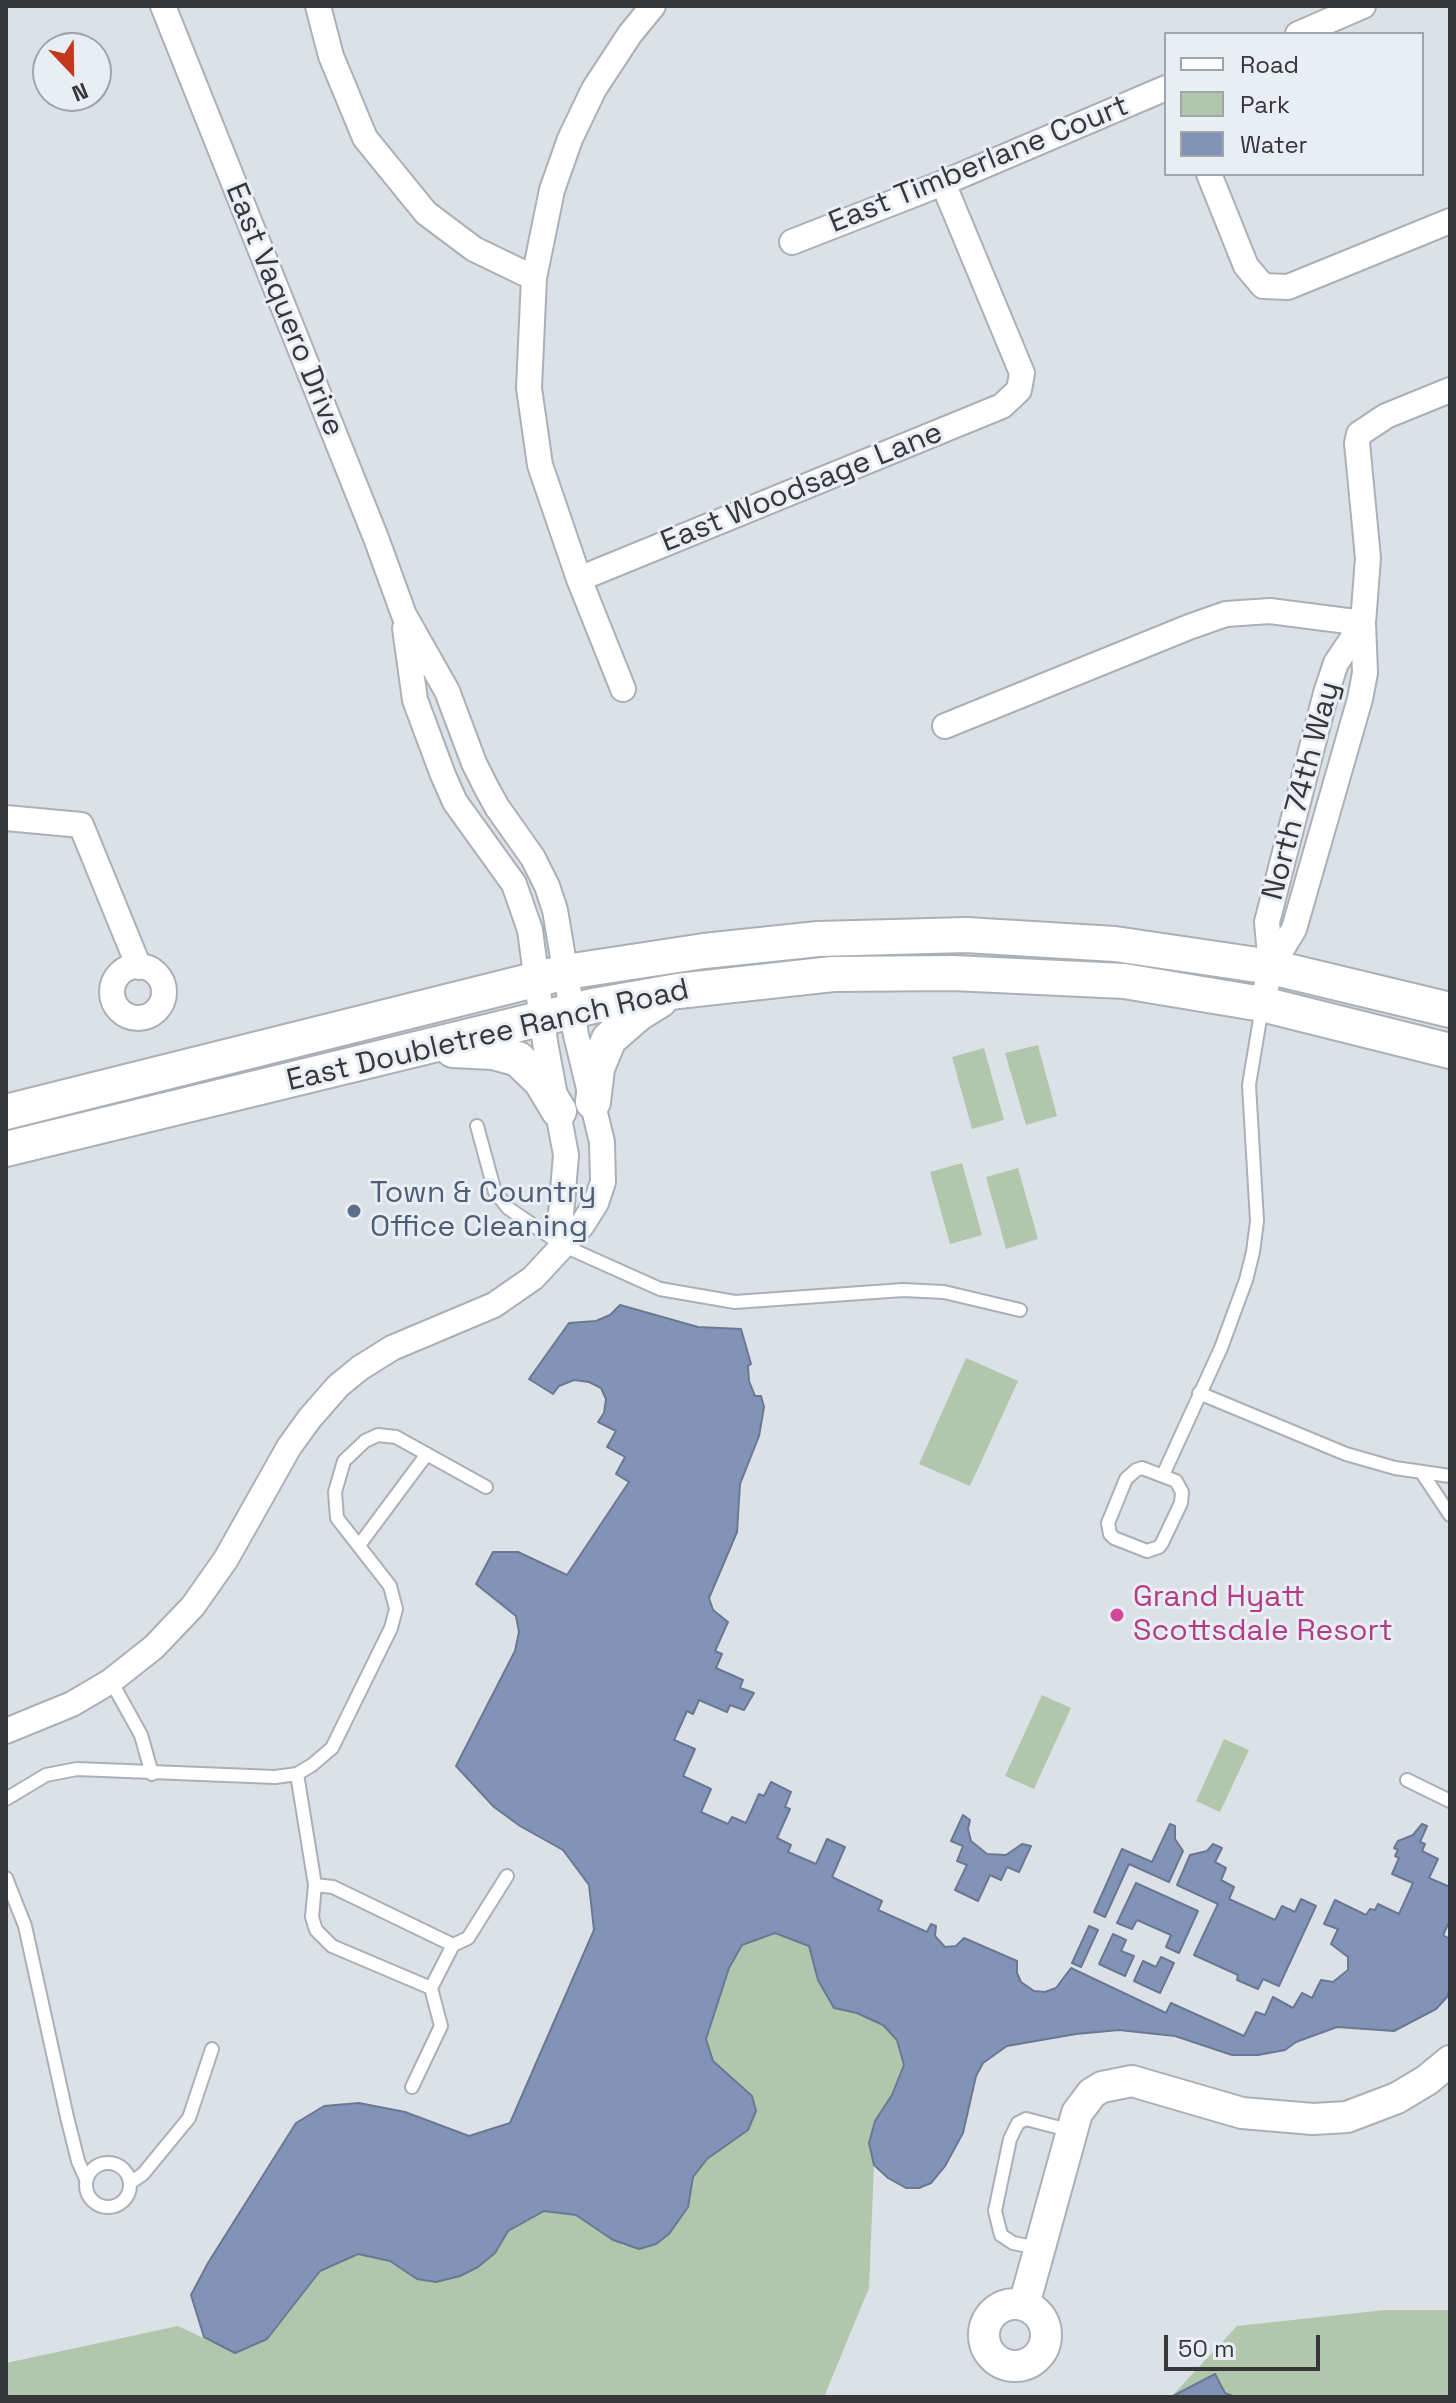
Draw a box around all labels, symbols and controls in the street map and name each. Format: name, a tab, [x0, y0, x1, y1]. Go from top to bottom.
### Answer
north arrow	[32, 32, 112, 112]
legend	[1164, 32, 1424, 176]
text: Road	[1240, 49, 1299, 80]
text: N	[68, 77, 92, 108]
street label: East Timberlane Court	[824, 88, 1134, 242]
text: Park	[1240, 89, 1290, 120]
text: Water	[1240, 129, 1308, 160]
street label: East Vaquero Drive	[217, 178, 351, 442]
street label: East Woodsage Lane	[656, 415, 948, 561]
street label: North 74th Way	[1256, 678, 1348, 904]
street label: East Doubletree Ranch Road	[283, 972, 693, 1100]
place label: Town & Country Office Cleaning	[370, 1176, 596, 1246]
marker: Town & Country Office Cleaning	[345, 1202, 363, 1220]
place label: Grand Hyatt Scottsdale Resort	[1133, 1580, 1393, 1650]
marker: Grand Hyatt Scottsdale Resort	[1108, 1606, 1126, 1624]
scale bar	[1168, 2319, 1324, 2369]
text: 50 m	[1178, 2333, 1235, 2364]

